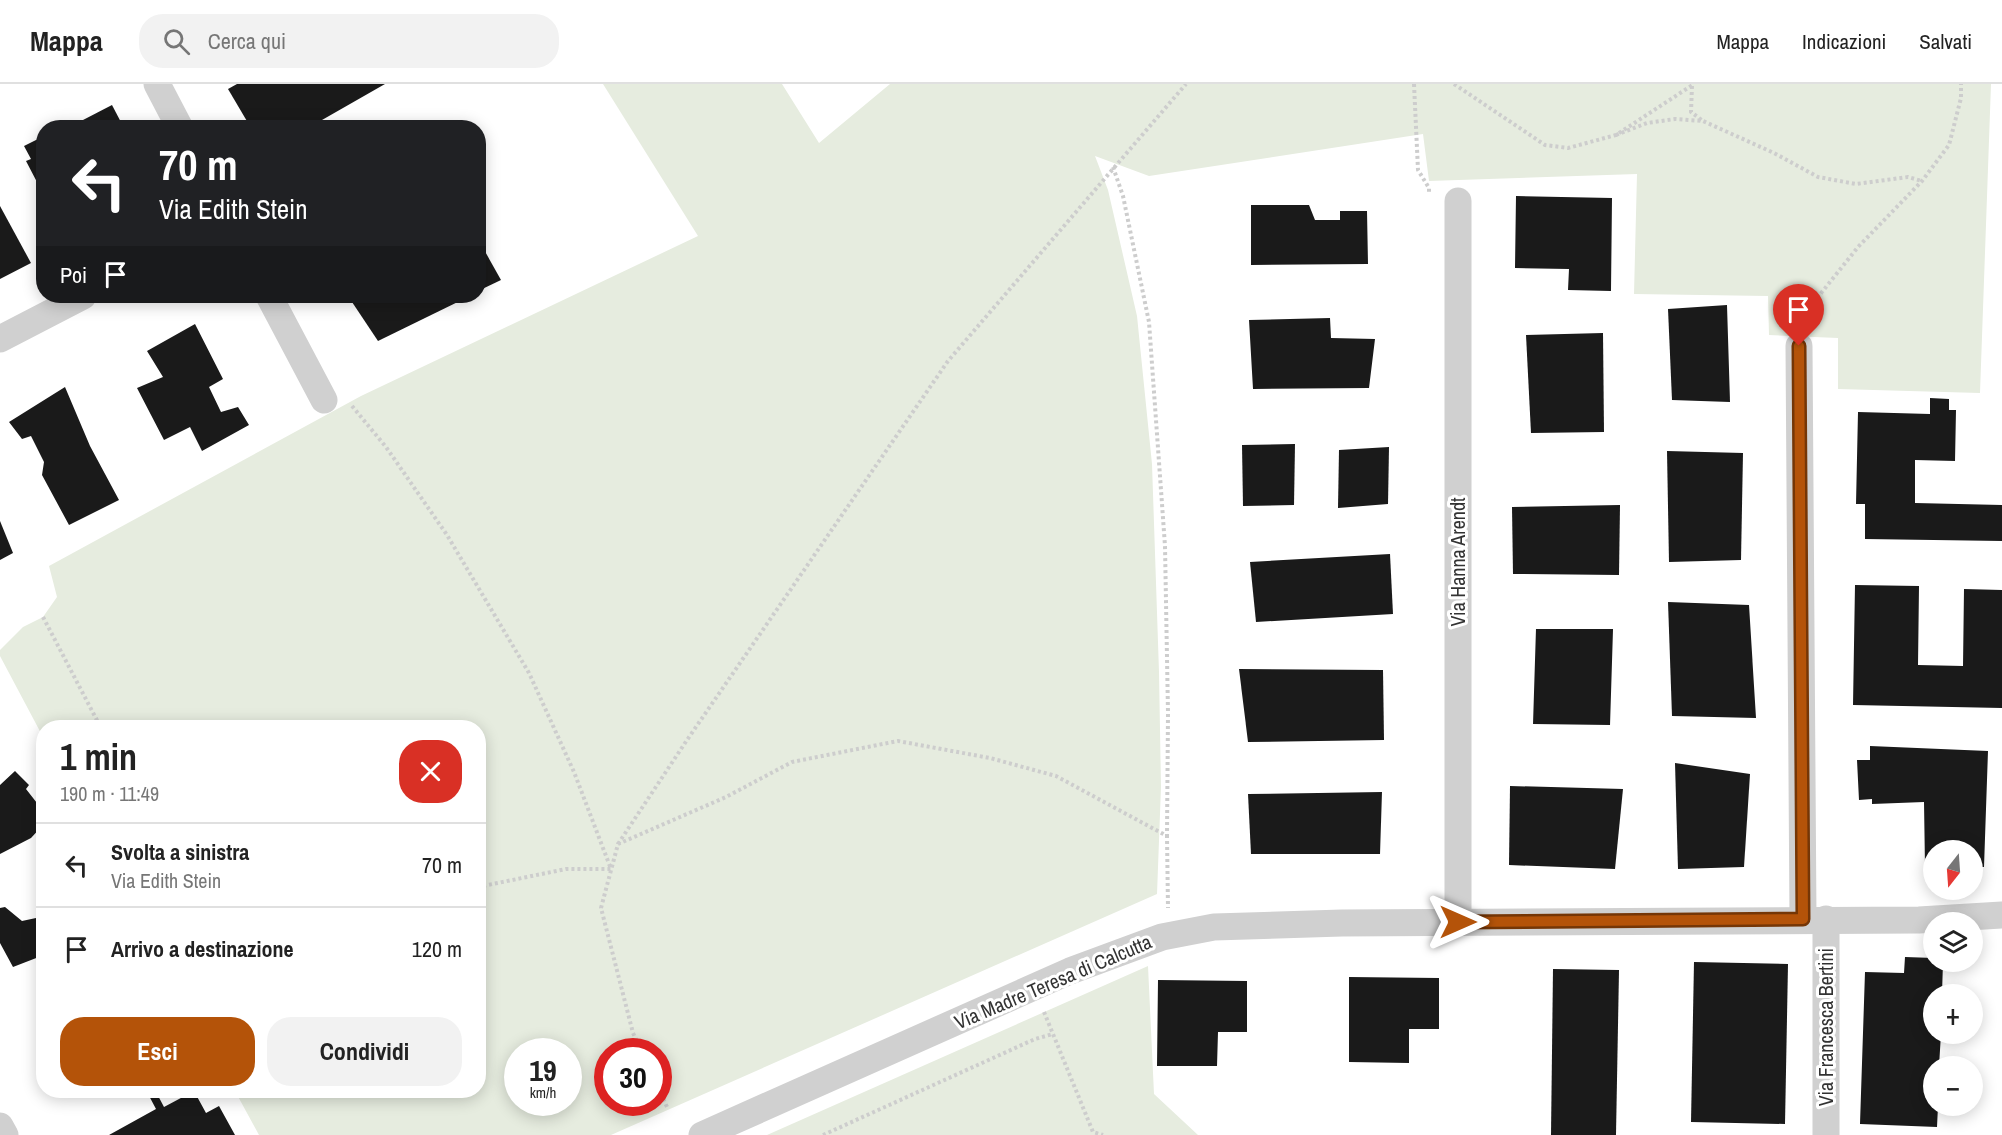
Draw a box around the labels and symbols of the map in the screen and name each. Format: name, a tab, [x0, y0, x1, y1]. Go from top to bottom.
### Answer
pin	[1773, 284, 1824, 346]
street label: Via Hanna Arendt	[1444, 497, 1471, 627]
north arrow	[1923, 840, 1983, 900]
position arrow	[1426, 890, 1490, 954]
street label: Via Madre Teresa di Calcutta	[950, 928, 1156, 1035]
street label: Via Francesca Bertini	[1812, 948, 1839, 1106]
speed limit sign: 30	[594, 1038, 672, 1116]

